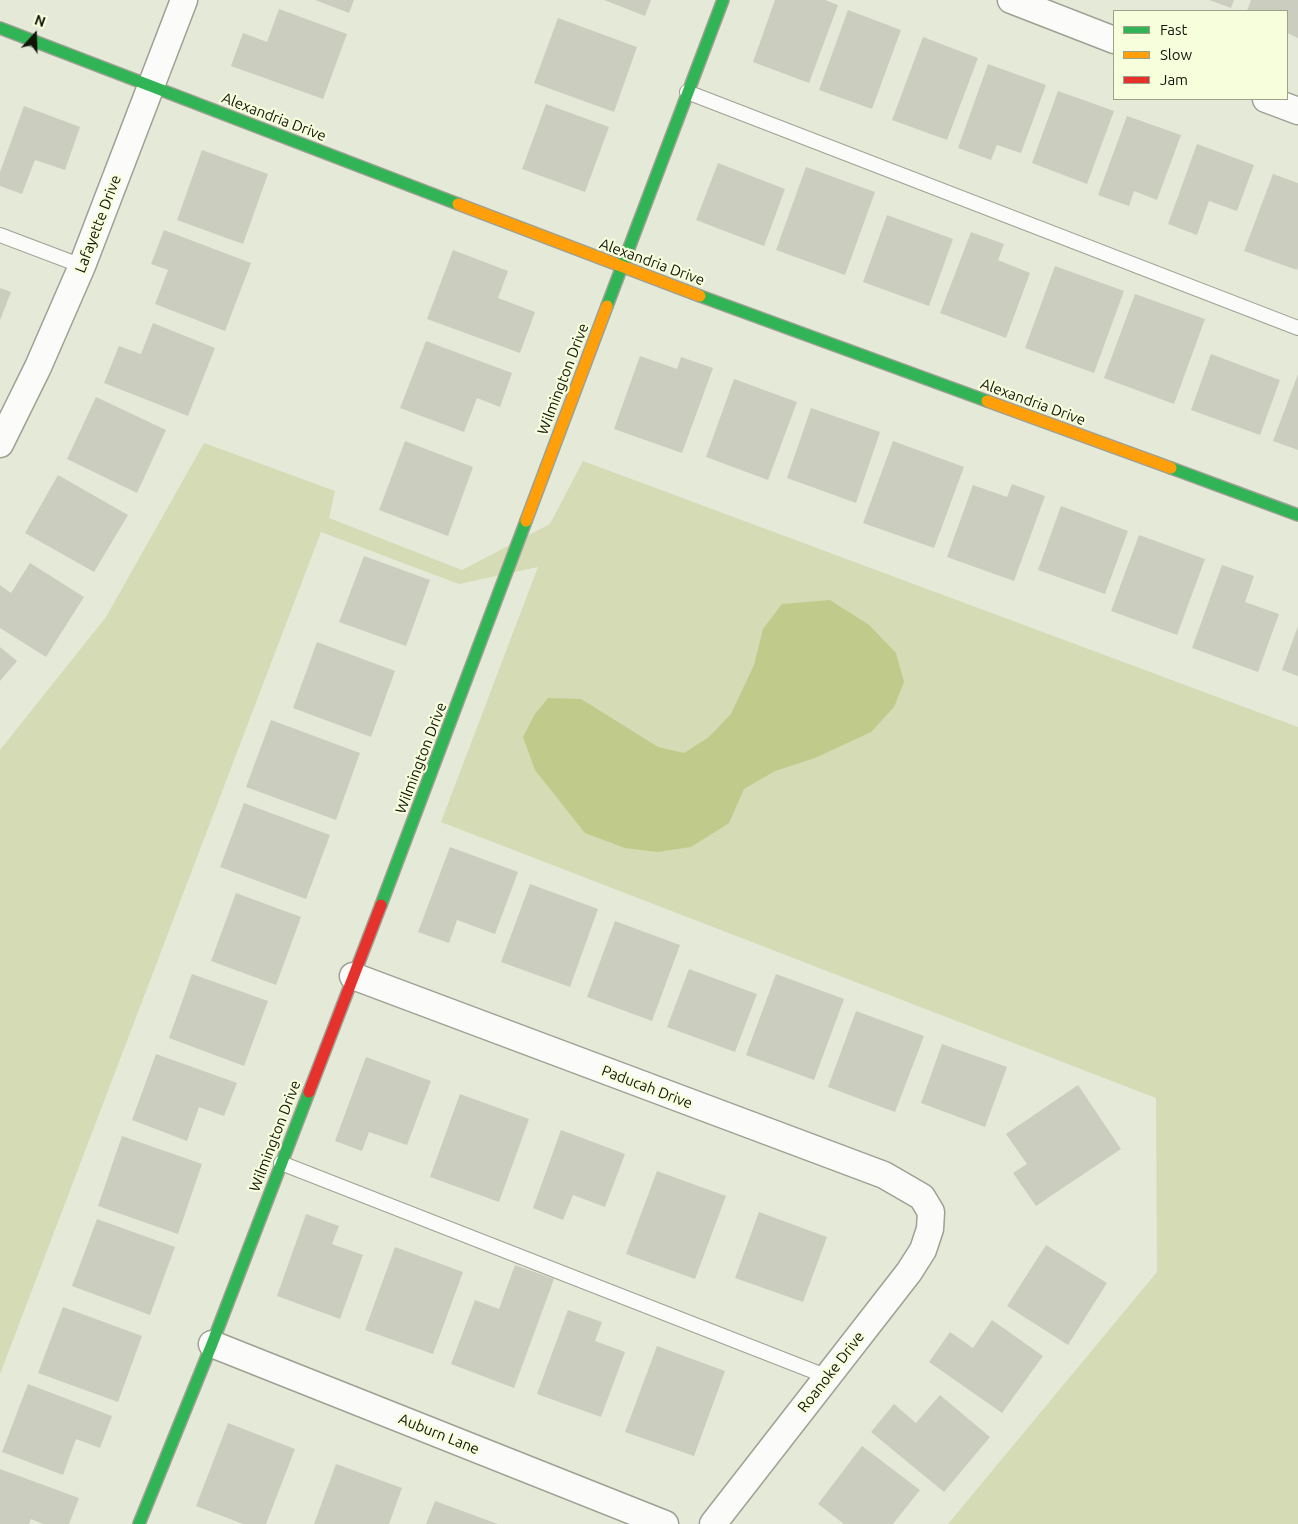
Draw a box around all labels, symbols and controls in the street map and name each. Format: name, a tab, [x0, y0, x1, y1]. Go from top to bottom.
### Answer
north arrow	[10, 10, 60, 60]
legend	[1113, 10, 1288, 100]
text: N	[32, 12, 48, 30]
text: Fast	[1160, 21, 1187, 38]
text: Slow	[1160, 46, 1192, 63]
text: Jam	[1160, 71, 1188, 88]
street label: Alexandria Drive	[219, 89, 329, 145]
street label: Lafayette Drive	[71, 173, 125, 275]
street label: Alexandria Drive	[597, 235, 707, 289]
street label: Wilmington Drive	[534, 321, 592, 437]
street label: Alexandria Drive	[978, 375, 1088, 429]
street label: Wilmington Drive	[392, 700, 450, 816]
street label: Paducah Drive	[599, 1061, 695, 1113]
street label: Wilmington Drive	[246, 1078, 304, 1194]
street label: Roanoke Drive	[794, 1328, 868, 1416]
street label: Auburn Lane	[396, 1410, 482, 1458]

